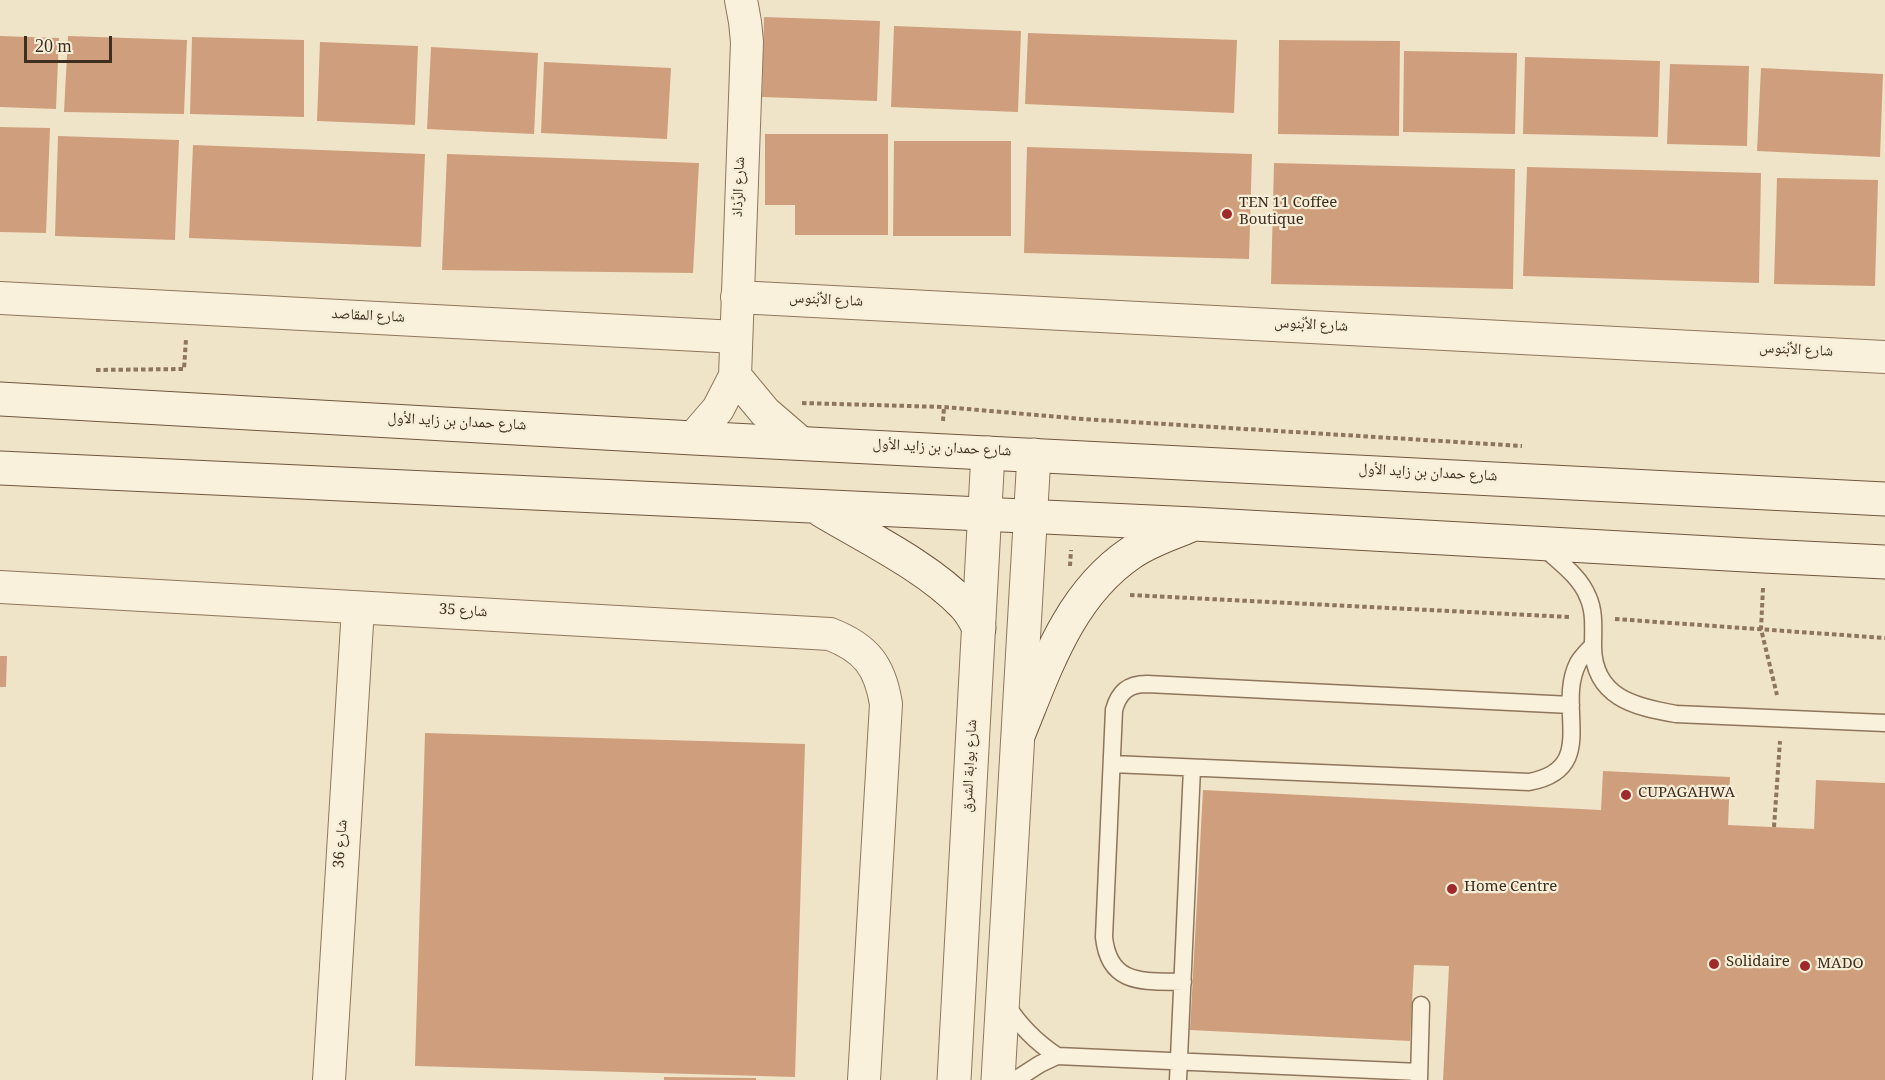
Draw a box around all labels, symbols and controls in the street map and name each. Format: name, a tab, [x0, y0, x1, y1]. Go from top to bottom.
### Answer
scale bar	[27, 24, 116, 62]
text: 20 m	[35, 36, 72, 56]
street label: شارع الرَّذاذ	[731, 156, 751, 218]
place label: TEN 11 Coffee Boutique	[1239, 196, 1337, 231]
marker: TEN 11 Coffee Boutique	[1220, 207, 1234, 221]
street label: شارع الأبْنوس	[789, 291, 863, 313]
street label: شارع المقاصد	[331, 307, 405, 329]
street label: شارع الأبْنوس	[1274, 316, 1348, 338]
street label: شارع الأبْنوس	[1759, 341, 1833, 363]
street label: شارع حمدان بن زايد الأول	[387, 411, 527, 437]
street label: شارع حمدان بن زايد الأول	[872, 437, 1012, 463]
street label: شارع حمدان بن زايد الأول	[1358, 462, 1498, 488]
street label: شارع 35	[438, 603, 488, 623]
street label: شارع بوابة الشرق	[961, 719, 983, 813]
place label: CUPAGAHWA	[1638, 786, 1735, 804]
marker: CUPAGAHWA	[1619, 788, 1633, 802]
street label: شارع 36	[332, 819, 354, 869]
place label: Home Centre	[1464, 880, 1557, 898]
marker: Home Centre	[1445, 882, 1459, 896]
place label: Solidaire	[1726, 955, 1790, 973]
marker: Solidaire	[1707, 957, 1721, 971]
place label: MADO	[1817, 957, 1864, 975]
marker: MADO	[1798, 959, 1812, 973]

